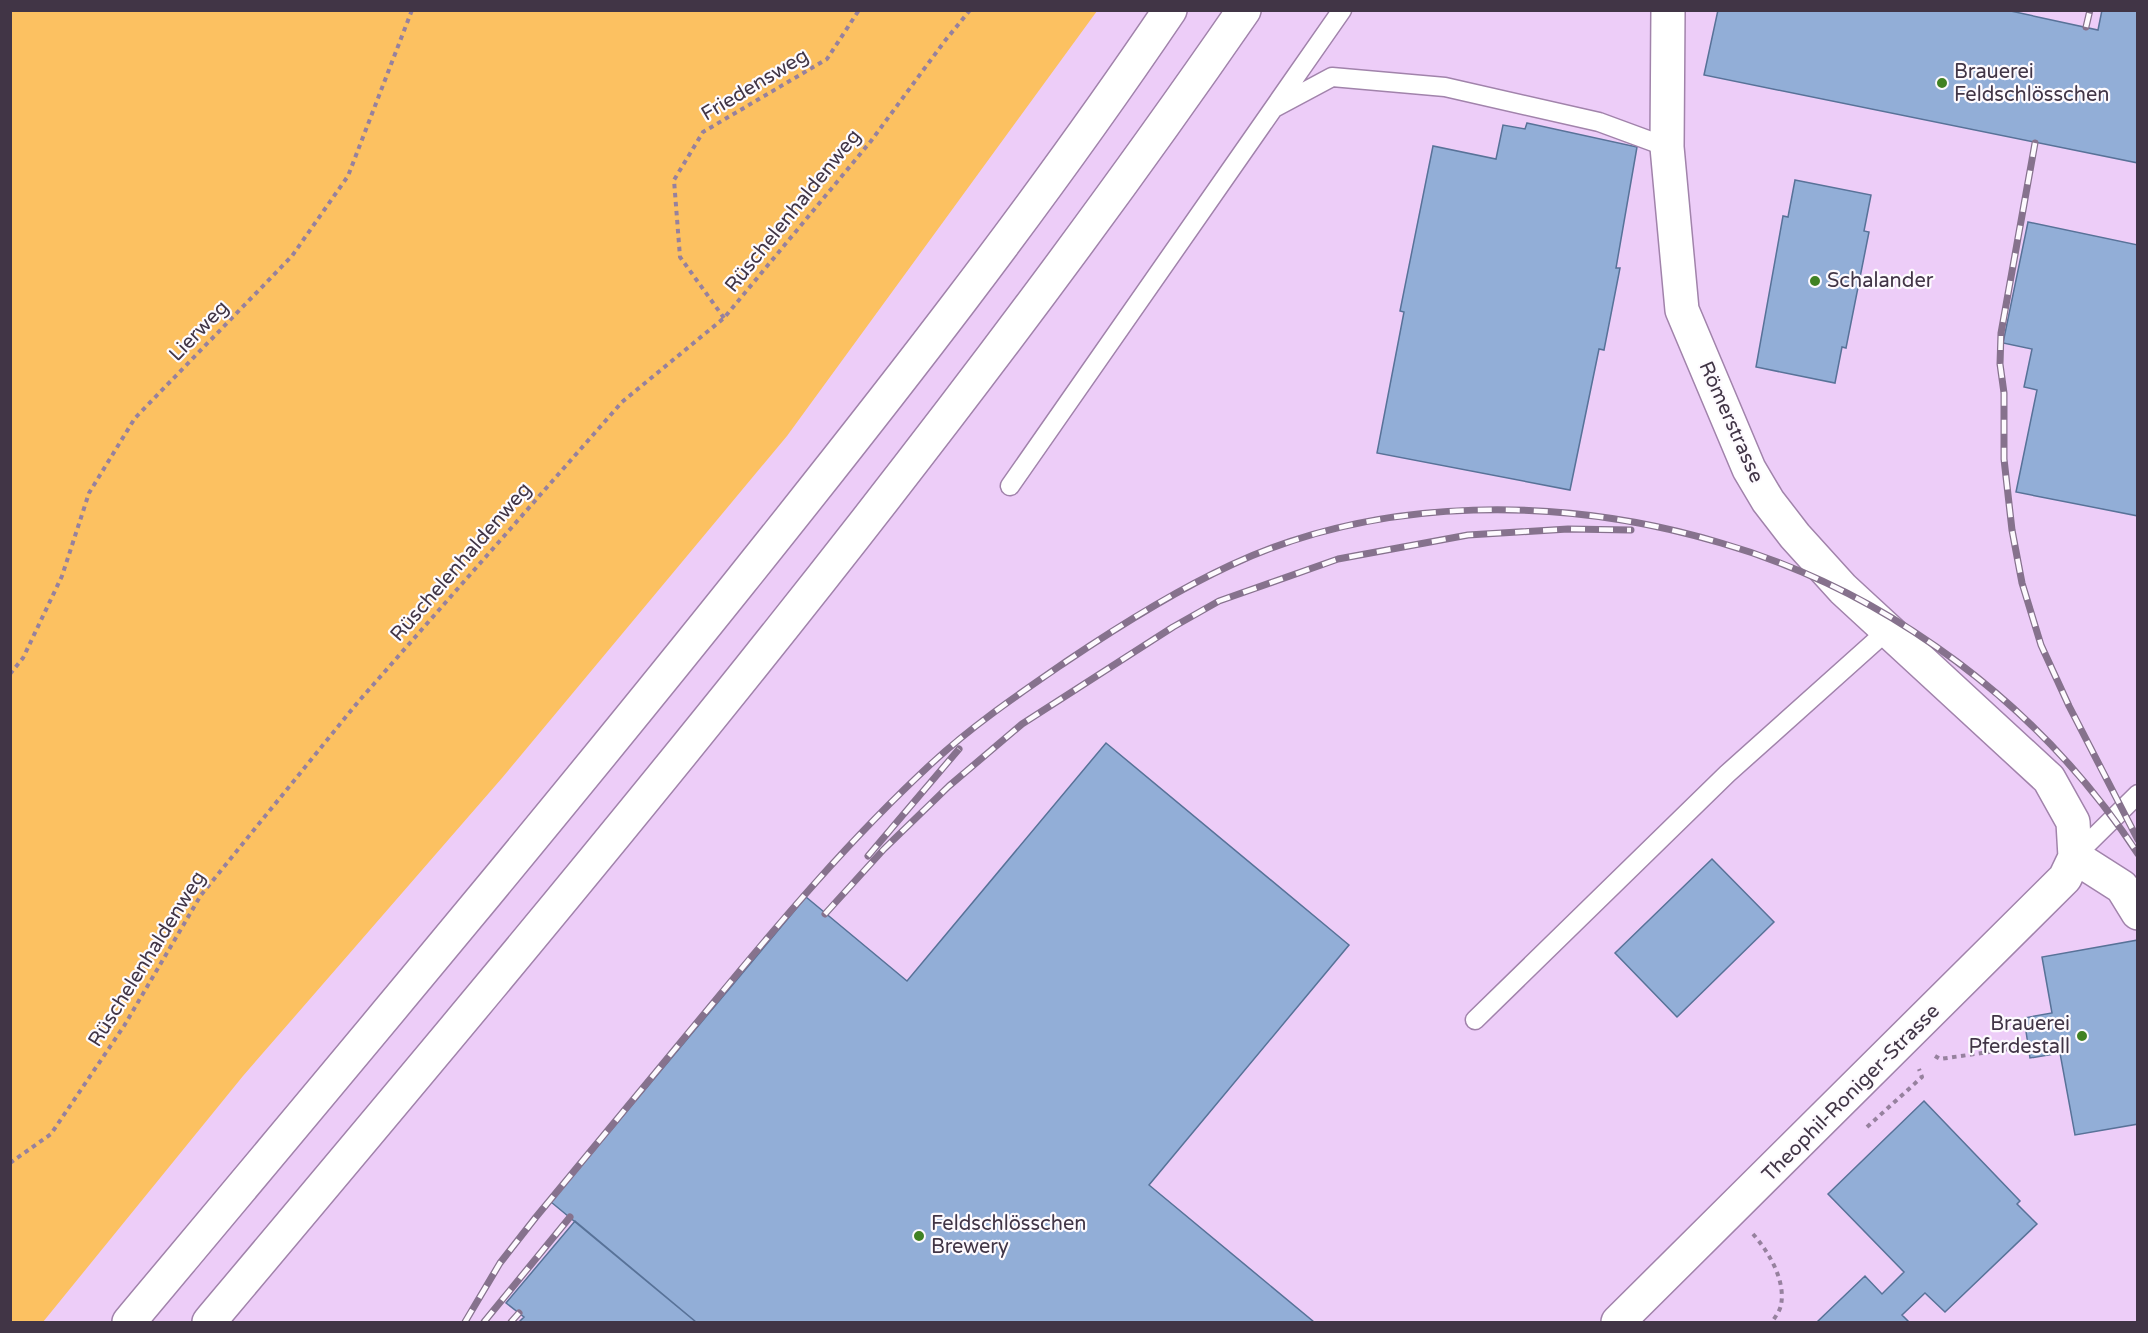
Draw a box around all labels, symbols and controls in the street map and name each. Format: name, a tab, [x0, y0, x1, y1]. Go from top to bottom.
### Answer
street label: Friedensweg	[697, 44, 813, 126]
place label: Brauerei Feldschlösschen	[1954, 60, 2109, 107]
marker: Brauerei Feldschlösschen	[1935, 76, 1949, 90]
street label: Rüschelenhaldenweg	[720, 125, 866, 297]
place label: Schalander	[1827, 269, 1934, 293]
marker: Schalander	[1808, 274, 1822, 288]
street label: Lierweg	[164, 296, 234, 366]
street label: Römerstrasse	[1694, 358, 1768, 486]
street label: Rüschelenhaldenweg	[385, 478, 537, 646]
street label: Rüschelenhaldenweg	[83, 867, 211, 1051]
street label: Theophil-Roniger-Strasse	[1757, 999, 1945, 1187]
place label: Brauerei Pferdestall	[1969, 1012, 2070, 1059]
marker: Brauerei Pferdestall	[2075, 1029, 2089, 1043]
place label: Feldschlösschen Brewery	[931, 1212, 1086, 1259]
marker: Feldschlösschen Brewery	[912, 1229, 926, 1243]

